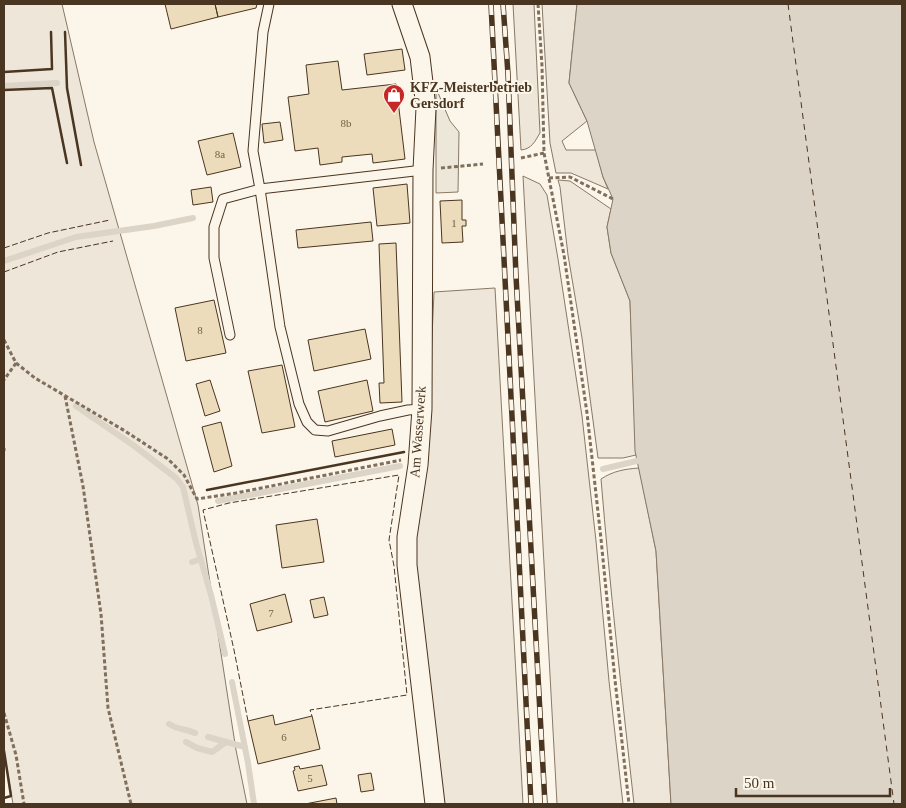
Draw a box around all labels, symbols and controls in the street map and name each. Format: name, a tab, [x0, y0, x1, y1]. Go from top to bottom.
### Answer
place label: KFZ-Meisterbetrieb Gersdorf	[410, 80, 532, 111]
shop icon: KFZ-Meisterbetrieb Gersdorf	[382, 83, 406, 114]
house number: 8b	[341, 117, 352, 129]
house number: 8a	[215, 148, 225, 160]
house number: 1	[451, 217, 457, 229]
house number: 8	[197, 324, 203, 336]
street label: Am Wasserwerk	[407, 385, 429, 479]
house number: 7	[268, 607, 274, 619]
house number: 6	[281, 731, 287, 743]
scale bar	[736, 766, 890, 798]
house number: 5	[307, 772, 313, 784]
text: 50 m	[744, 775, 775, 791]

